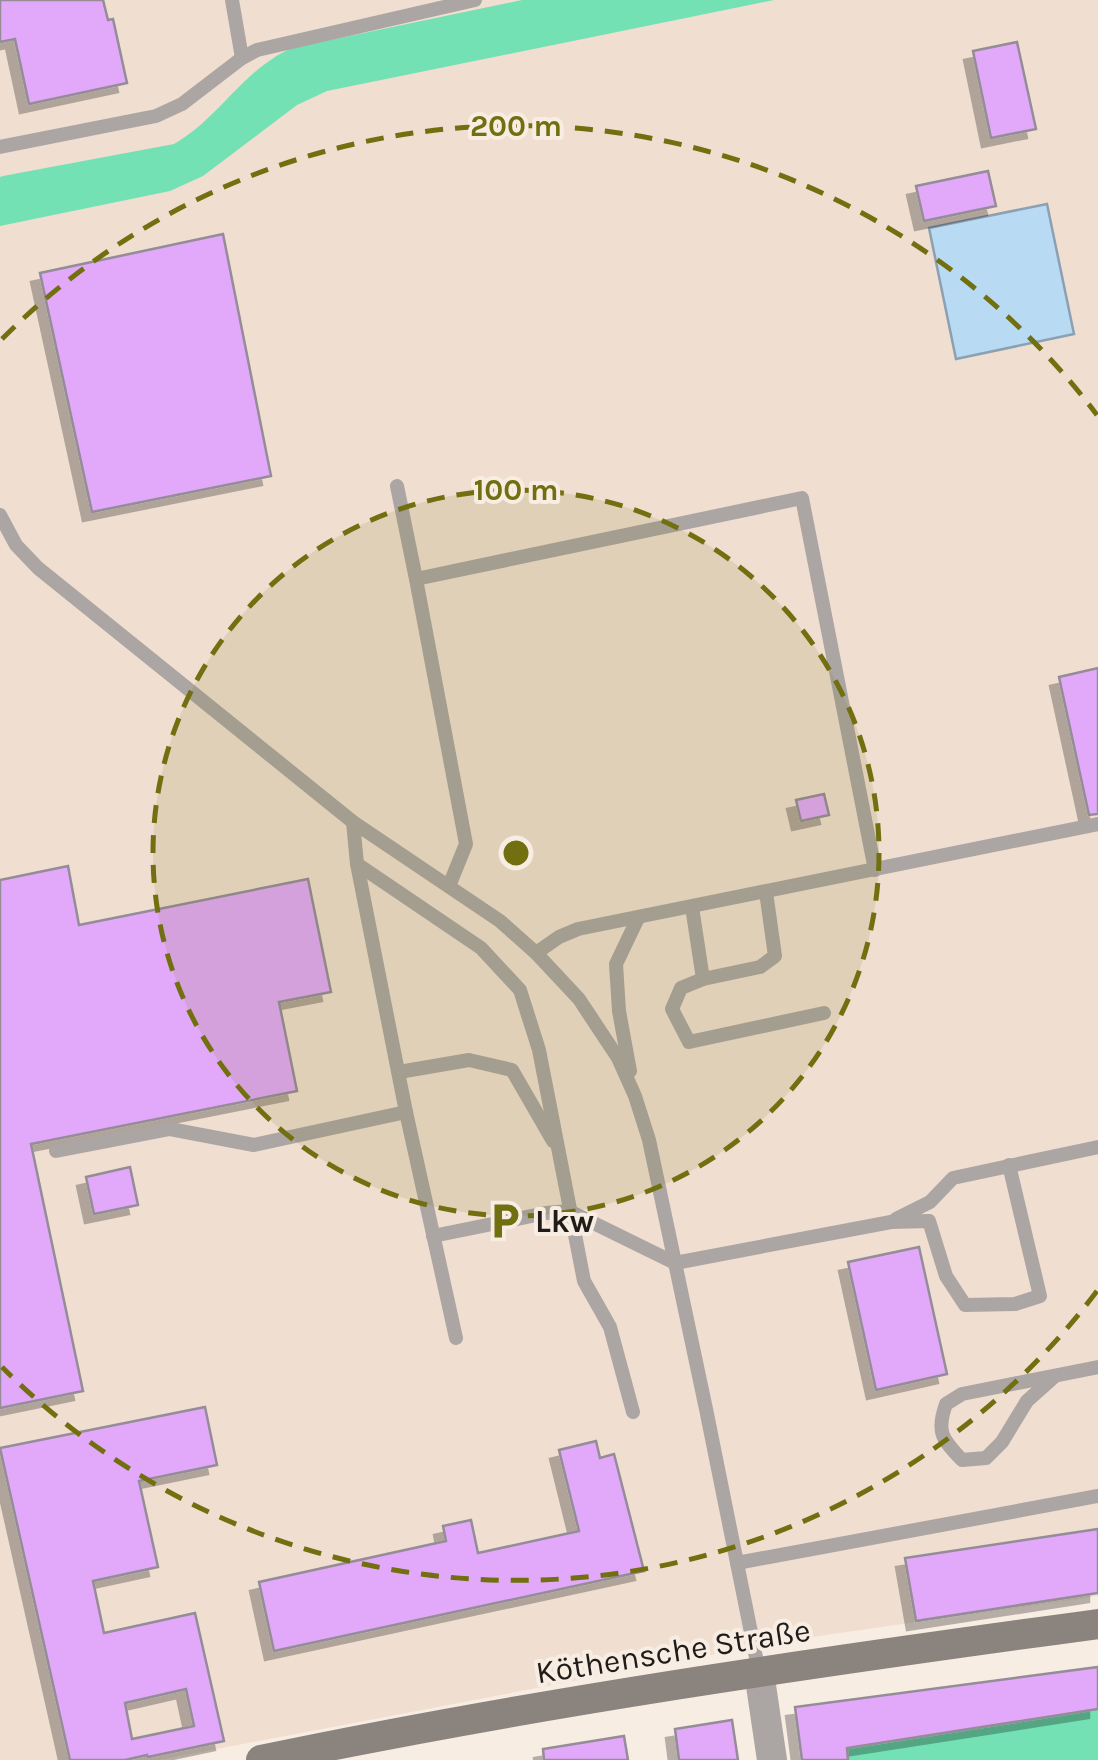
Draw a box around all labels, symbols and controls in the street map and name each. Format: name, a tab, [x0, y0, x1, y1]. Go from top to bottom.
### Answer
text: 200 m	[470, 108, 562, 144]
text: 100 m	[474, 472, 558, 508]
centre of rings	[498, 835, 534, 871]
parking icon: Lkw	[484, 1200, 526, 1242]
place label: Lkw	[535, 1203, 594, 1240]
street label: Köthensche Straße	[533, 1612, 813, 1691]

